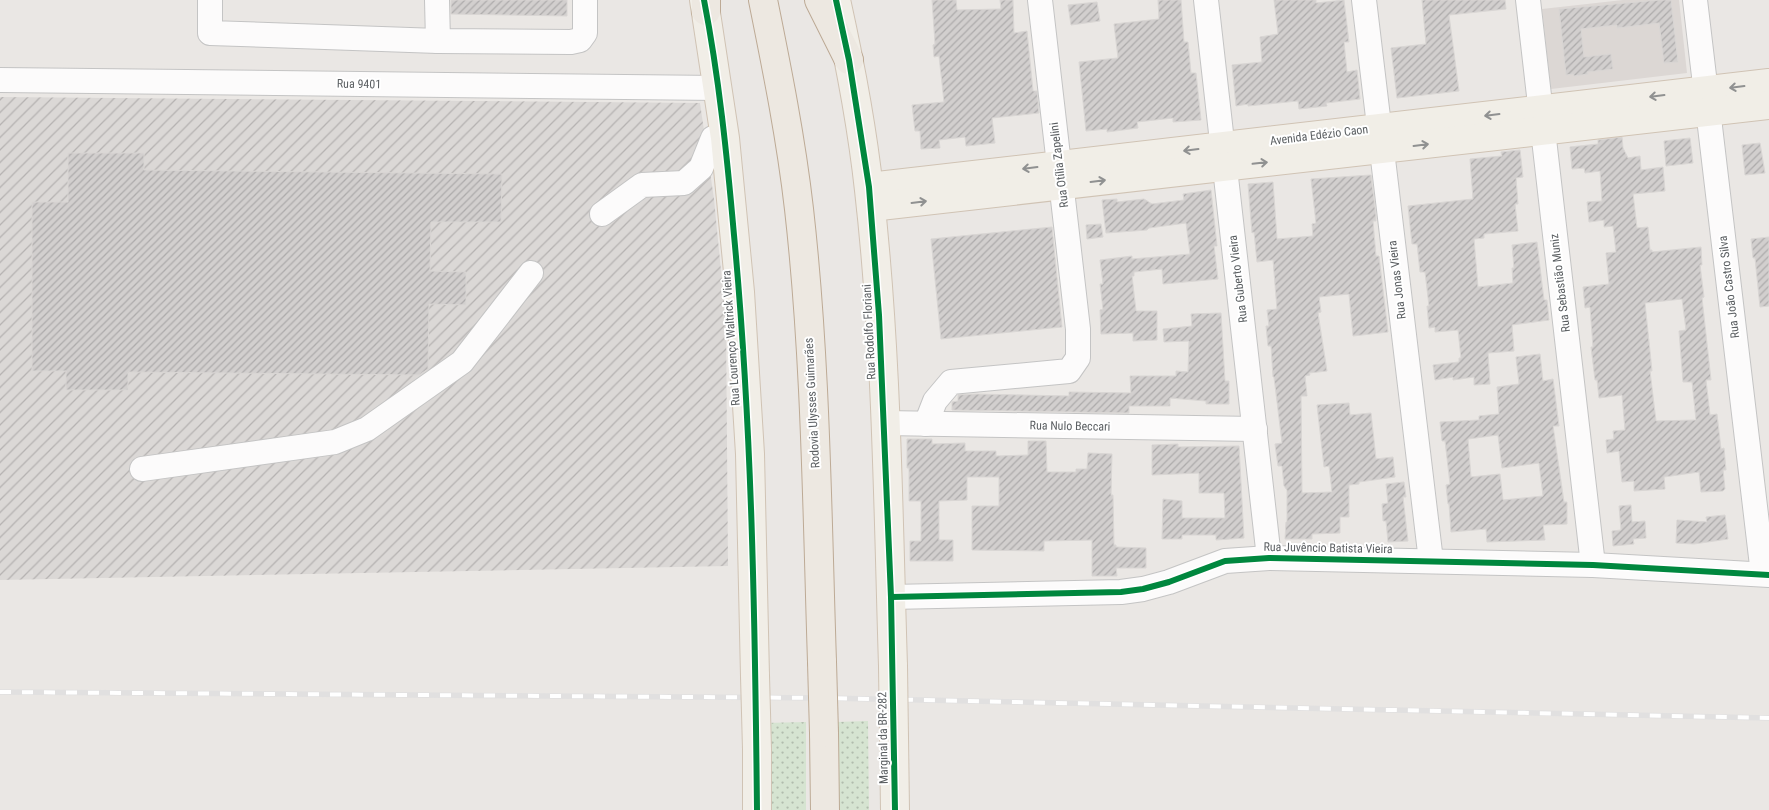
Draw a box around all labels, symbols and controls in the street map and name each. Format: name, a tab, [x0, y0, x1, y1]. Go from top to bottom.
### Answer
street label: Rua 9401	[337, 77, 381, 91]
one-way arrow	[1730, 82, 1746, 92]
one-way arrow	[1650, 91, 1666, 101]
one-way arrow	[1484, 110, 1500, 120]
street label: Rua Otília Zapelini	[1047, 122, 1071, 208]
street label: Avenida Edézio Caon	[1269, 122, 1369, 148]
one-way arrow	[1413, 140, 1429, 150]
one-way arrow	[1184, 145, 1200, 155]
one-way arrow	[1251, 158, 1267, 168]
one-way arrow	[1022, 163, 1038, 173]
one-way arrow	[1090, 176, 1106, 186]
one-way arrow	[911, 197, 927, 207]
street label: Rua Sebastião Muniz	[1547, 233, 1573, 333]
street label: Rua Guberto Vieira	[1226, 234, 1250, 324]
street label: Rua João Castro Silva	[1716, 235, 1742, 339]
street label: Rua Jonas Vieira	[1385, 240, 1409, 320]
street label: Rua Lourenço Waltrick Vieira	[719, 270, 743, 406]
street label: Rua Rodolfo Floriani	[860, 284, 878, 380]
street label: Rodovia Ulysses Guimarães	[802, 337, 822, 469]
street label: Rua Nulo Beccari	[1029, 418, 1111, 434]
street label: Rua Juvêncio Batista Vieira	[1263, 540, 1393, 556]
street label: Marginal da BR-282	[875, 692, 891, 784]

